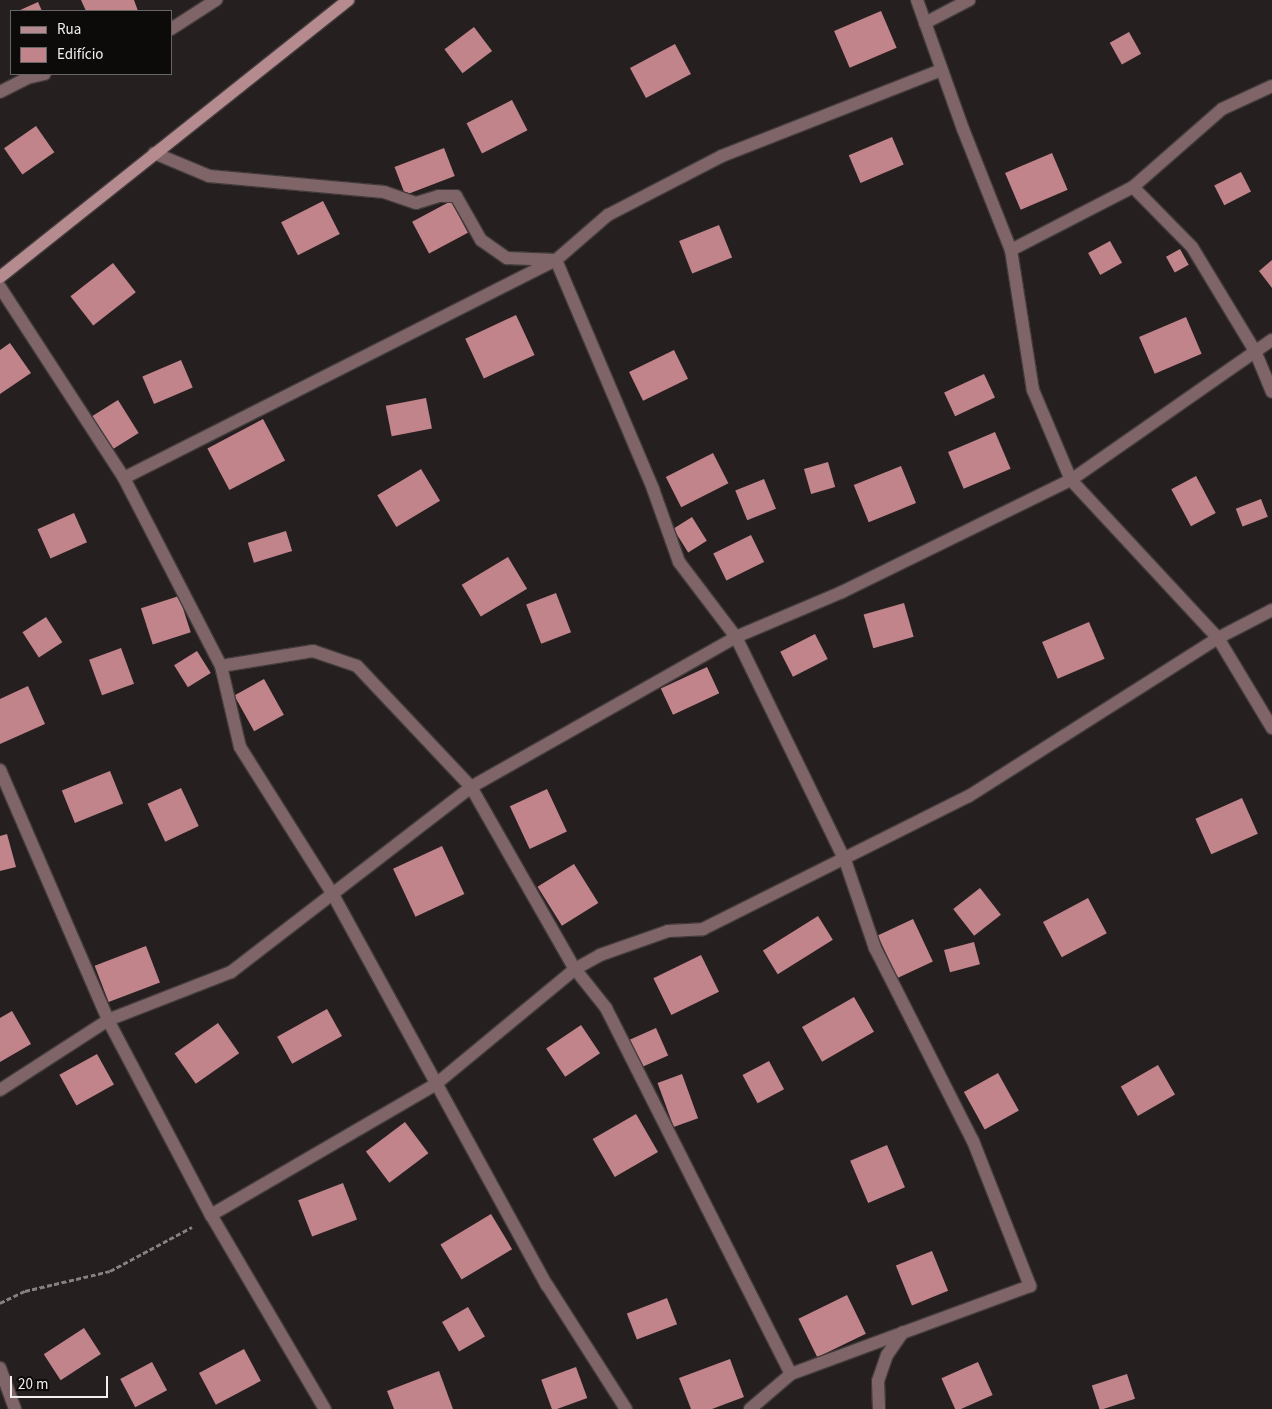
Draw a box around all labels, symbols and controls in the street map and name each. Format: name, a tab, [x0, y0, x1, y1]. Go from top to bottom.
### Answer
legend	[10, 10, 172, 75]
text: Rua	[57, 19, 81, 40]
text: Edifício	[57, 44, 104, 65]
scale bar	[12, 1366, 110, 1398]
text: 20 m	[18, 1374, 48, 1395]

